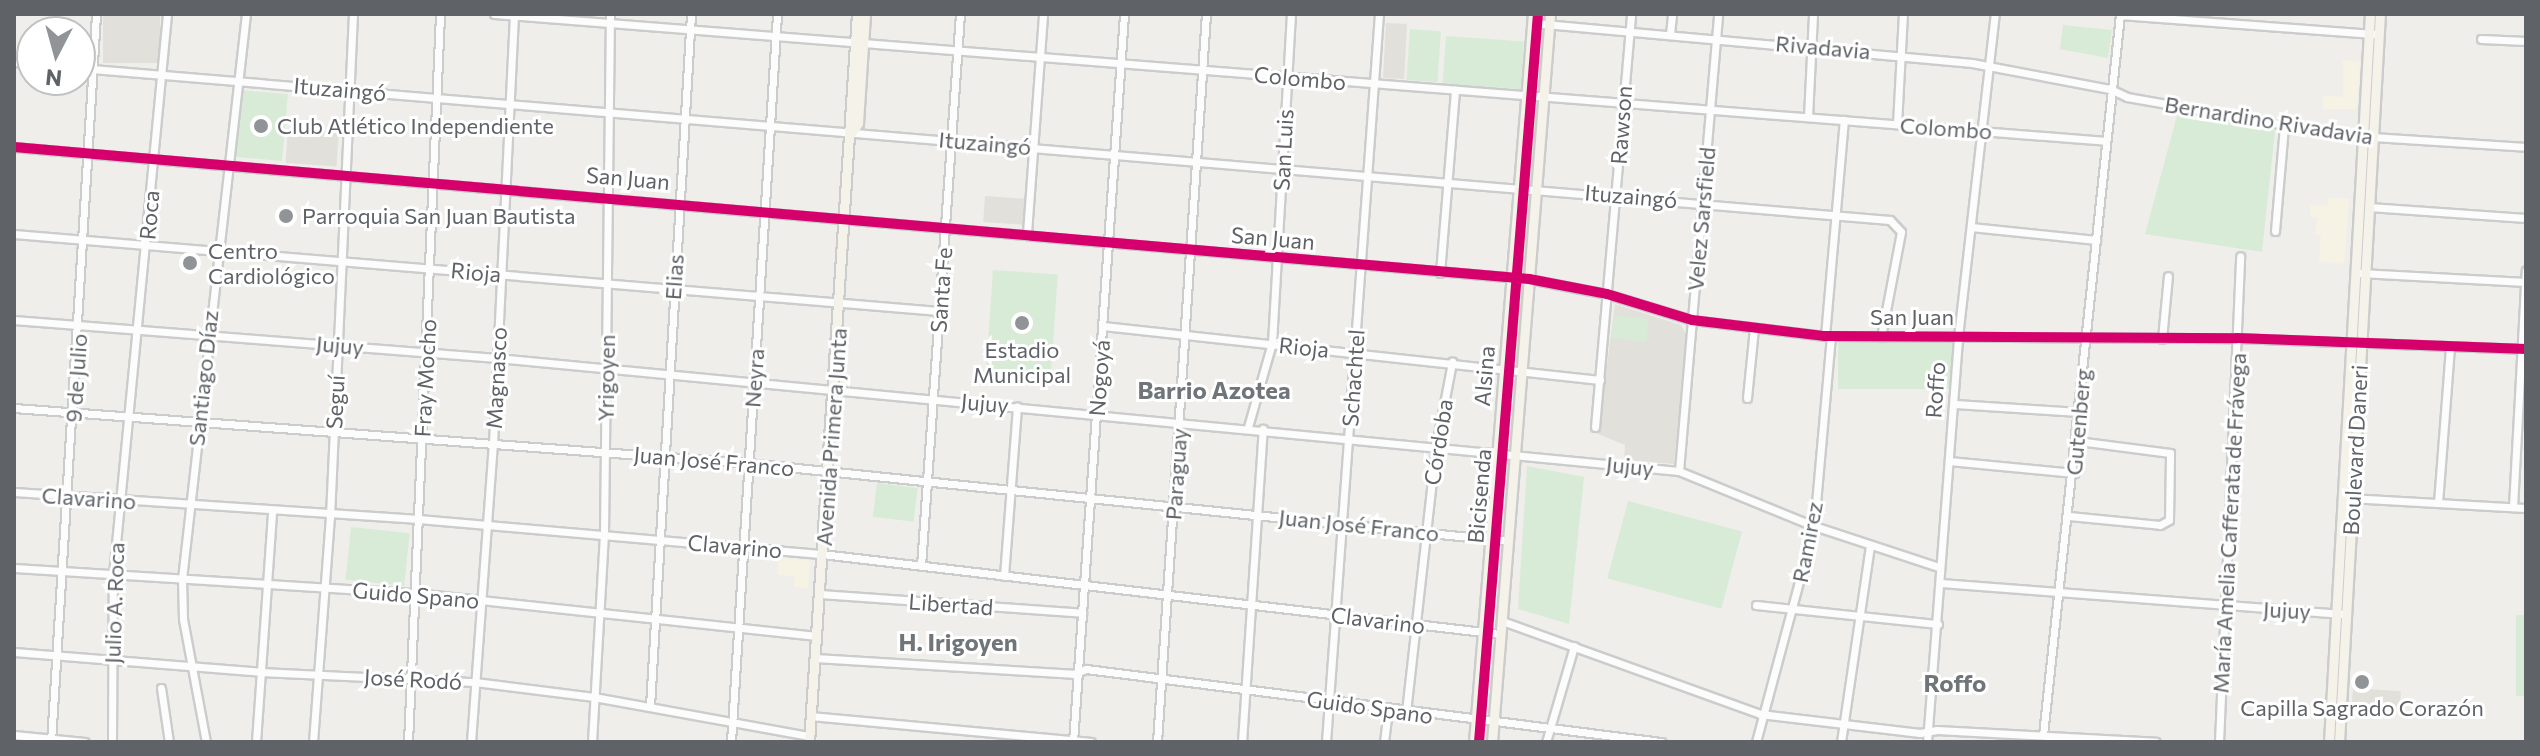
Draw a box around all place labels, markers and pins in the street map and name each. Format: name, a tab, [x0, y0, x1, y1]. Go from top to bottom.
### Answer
place label: Club Atlético Independiente	[277, 113, 554, 139]
marker: Club Atlético Independiente	[252, 117, 270, 135]
place label: Parroquia San Juan Bautista	[302, 203, 576, 229]
marker: Parroquia San Juan Bautista	[277, 207, 295, 225]
place label: Centro Cardiológico	[208, 237, 335, 288]
marker: Centro Cardiológico	[179, 252, 201, 274]
marker: Estadio Municipal	[1013, 314, 1031, 332]
place label: Estadio Municipal	[973, 336, 1071, 388]
marker: Capilla Sagrado Corazón	[2353, 673, 2371, 691]
place label: Capilla Sagrado Corazón	[2240, 695, 2484, 721]

